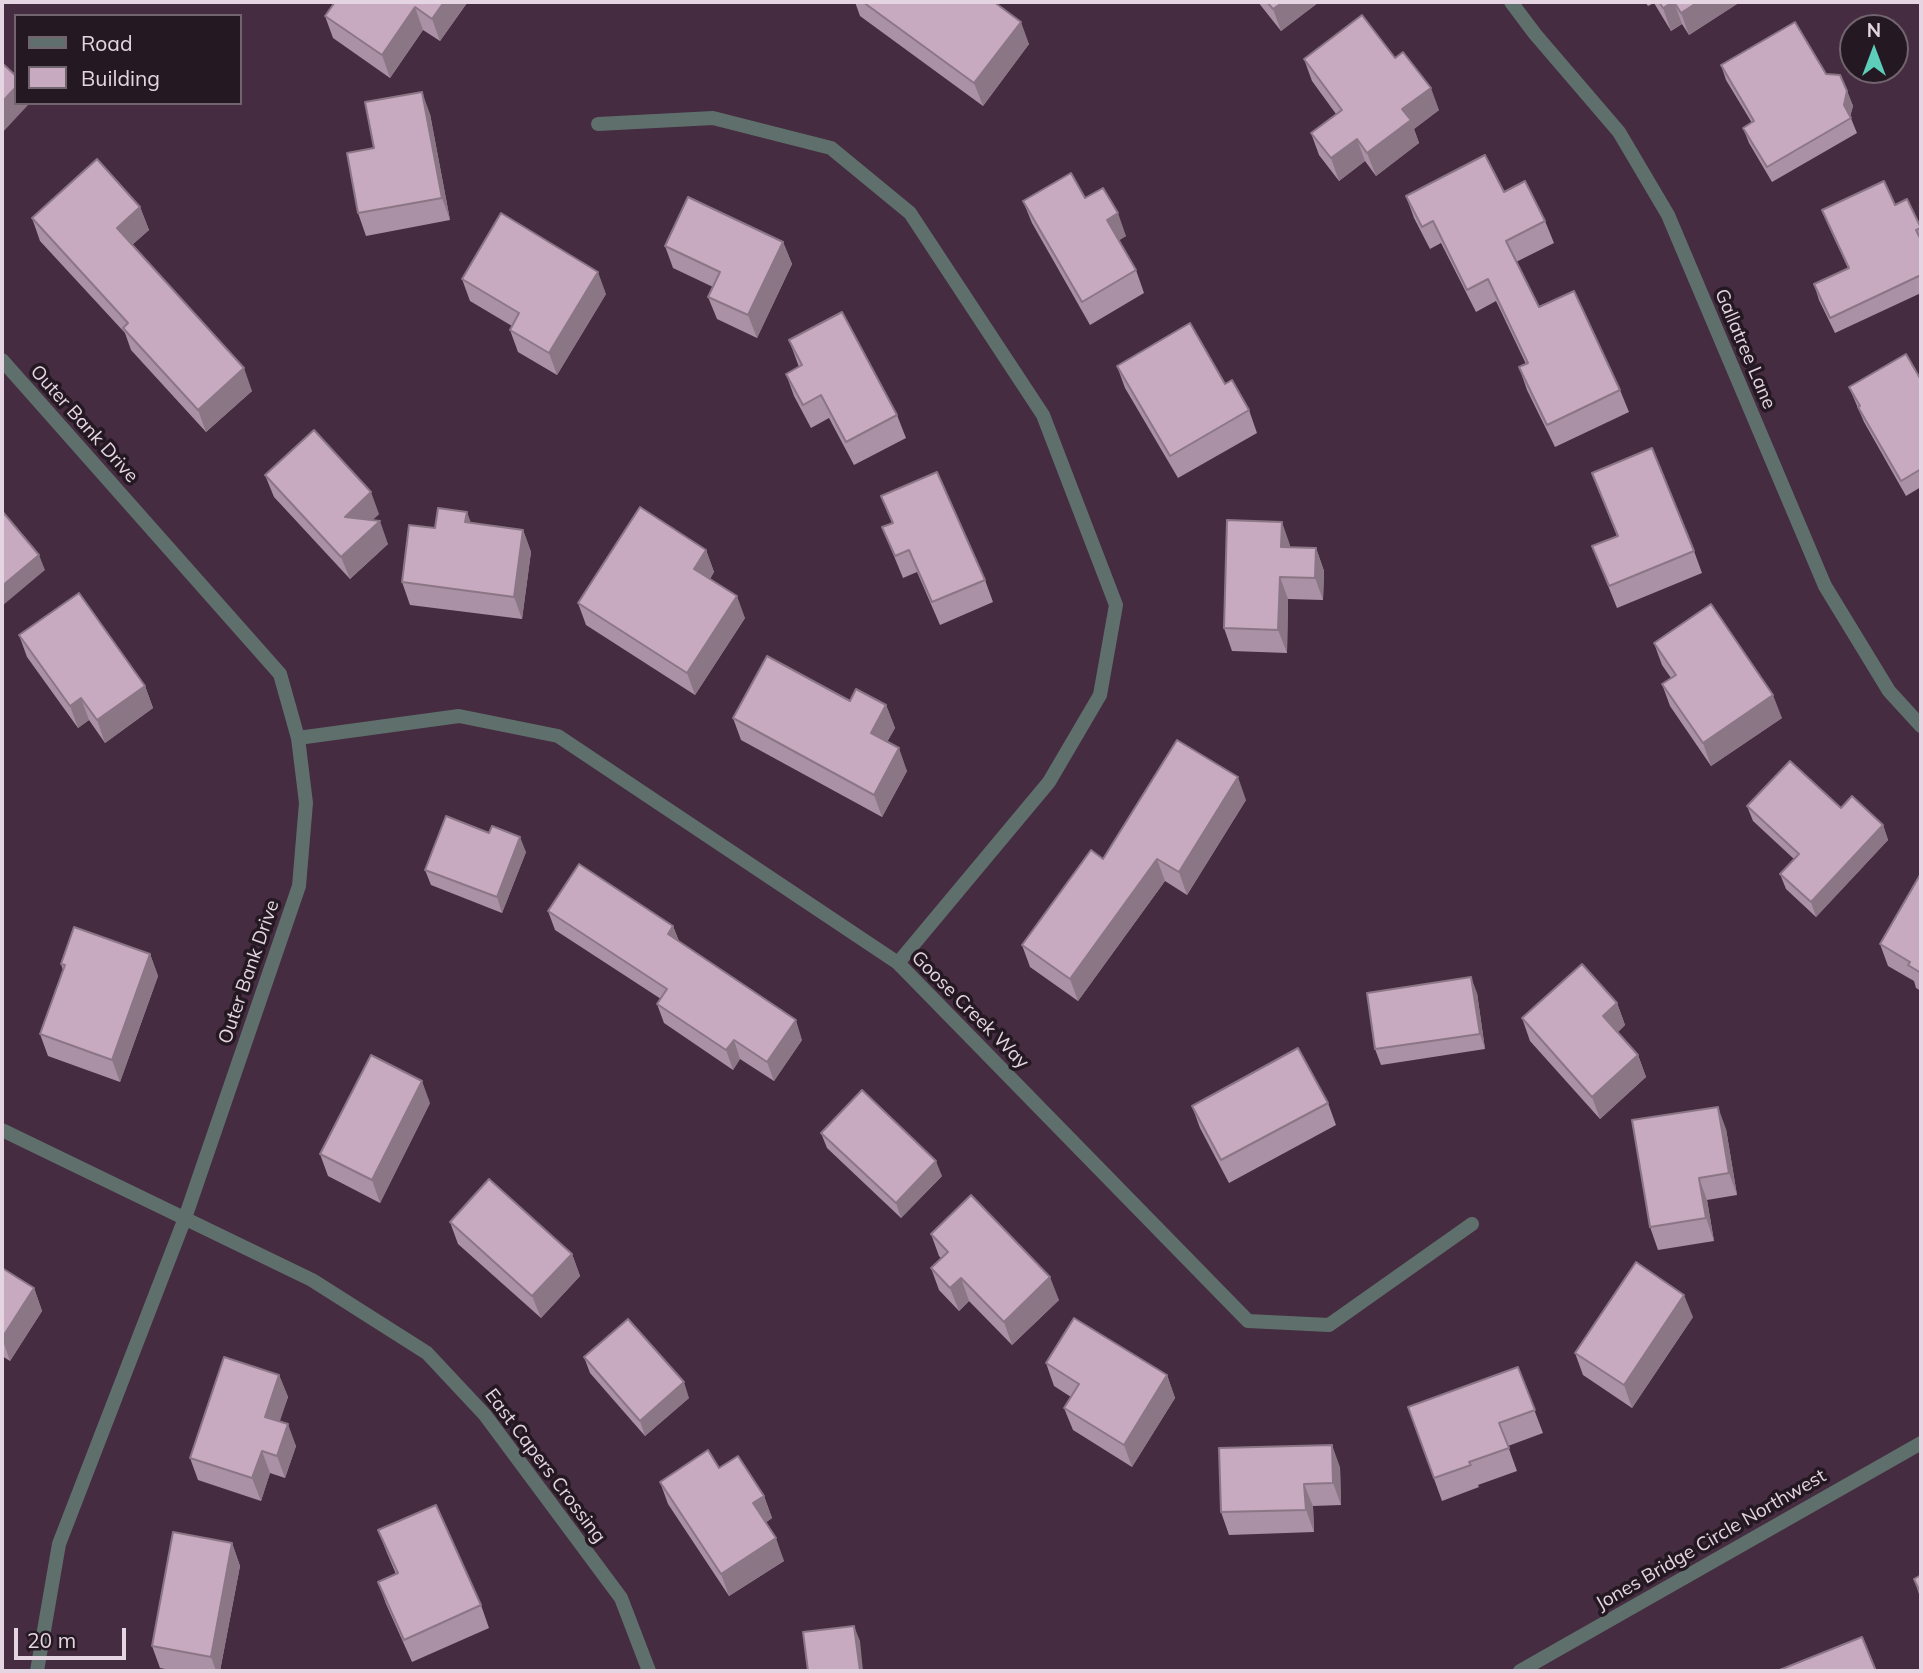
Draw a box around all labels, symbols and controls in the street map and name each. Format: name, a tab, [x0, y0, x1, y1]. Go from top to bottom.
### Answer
legend	[14, 14, 242, 105]
north arrow	[1839, 14, 1909, 84]
text: N	[1867, 18, 1881, 42]
text: Road	[81, 30, 132, 56]
text: Building	[81, 65, 160, 91]
street label: Gallatree Lane	[1709, 286, 1781, 412]
street label: Outer Bank Drive	[25, 360, 143, 488]
street label: Outer Bank Drive	[214, 897, 284, 1047]
street label: Goose Creek Way	[906, 946, 1034, 1074]
street label: East Capers Crossing	[480, 1384, 610, 1548]
street label: Jones Bridge Circle Northwest	[1592, 1465, 1830, 1615]
scale bar	[18, 1614, 130, 1658]
text: 20 m	[27, 1627, 76, 1653]

